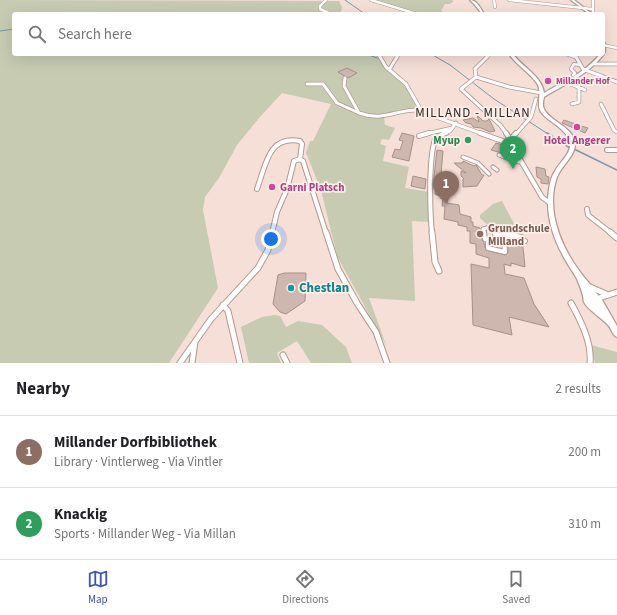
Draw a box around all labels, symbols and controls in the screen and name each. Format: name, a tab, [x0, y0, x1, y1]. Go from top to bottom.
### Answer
search box	[12, 12, 605, 56]
icon: search	[26, 23, 48, 45]
text: Search here	[58, 24, 132, 45]
place label: Millander Hof	[556, 75, 611, 88]
marker: Millander Hof	[543, 76, 553, 86]
district label: MILLAND - MILLAN	[415, 104, 531, 122]
marker: Hotel Angerer	[572, 122, 582, 132]
place label: Myup	[433, 133, 460, 148]
place label: Hotel Angerer	[544, 133, 611, 148]
marker: Myup	[463, 135, 473, 145]
pin: 2	[500, 136, 526, 169]
pin: 1	[433, 171, 459, 204]
place label: Garni Platsch	[280, 180, 344, 195]
marker: Garni Platsch	[267, 182, 277, 192]
place label: Grundschule Milland	[488, 221, 550, 249]
your location	[261, 229, 281, 249]
marker: Grundschule Milland	[475, 229, 485, 239]
place label: Chestlan	[299, 279, 349, 297]
marker: Chestlan	[286, 283, 296, 293]
text: Nearby	[16, 377, 70, 401]
text: 2 results	[556, 380, 601, 398]
text: Millander Dorfbibliothek	[54, 432, 217, 453]
text: 1	[26, 443, 32, 461]
text: 200 m	[568, 443, 601, 461]
text: Library · Vintlerweg - Via Vintler	[54, 453, 223, 471]
text: Knackig	[54, 504, 107, 525]
text: 2	[26, 515, 32, 533]
text: 310 m	[568, 515, 601, 533]
text: Sports · Millander Weg - Via Millan	[54, 525, 236, 543]
tab: Map	[87, 568, 109, 607]
tab: Directions	[282, 568, 329, 607]
tab: Saved	[502, 568, 530, 607]

